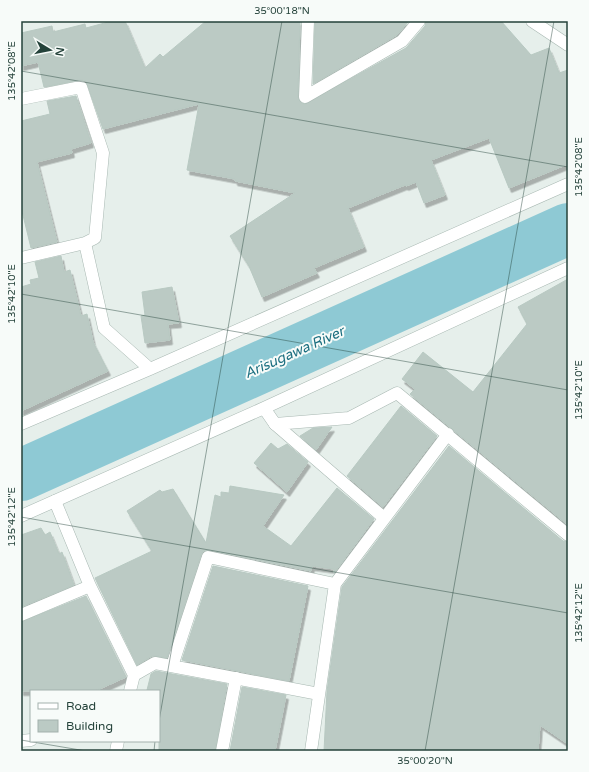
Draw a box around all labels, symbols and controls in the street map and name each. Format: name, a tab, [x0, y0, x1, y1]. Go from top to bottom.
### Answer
text: 35°00'18"N	[254, 5, 310, 17]
north arrow	[30, 30, 70, 70]
text: 135°42'08"E	[6, 41, 18, 101]
text: N	[52, 46, 67, 57]
text: 135°42'08"E	[573, 137, 585, 197]
text: 135°42'10"E	[6, 264, 18, 324]
water label: Arisugawa River	[242, 322, 348, 382]
text: 135°42'10"E	[573, 360, 585, 420]
text: 135°42'12"E	[6, 487, 18, 547]
text: 135°42'12"E	[573, 583, 585, 643]
legend	[30, 690, 160, 742]
text: Road	[66, 699, 96, 713]
text: Building	[66, 719, 113, 733]
text: 35°00'20"N	[397, 755, 453, 767]

